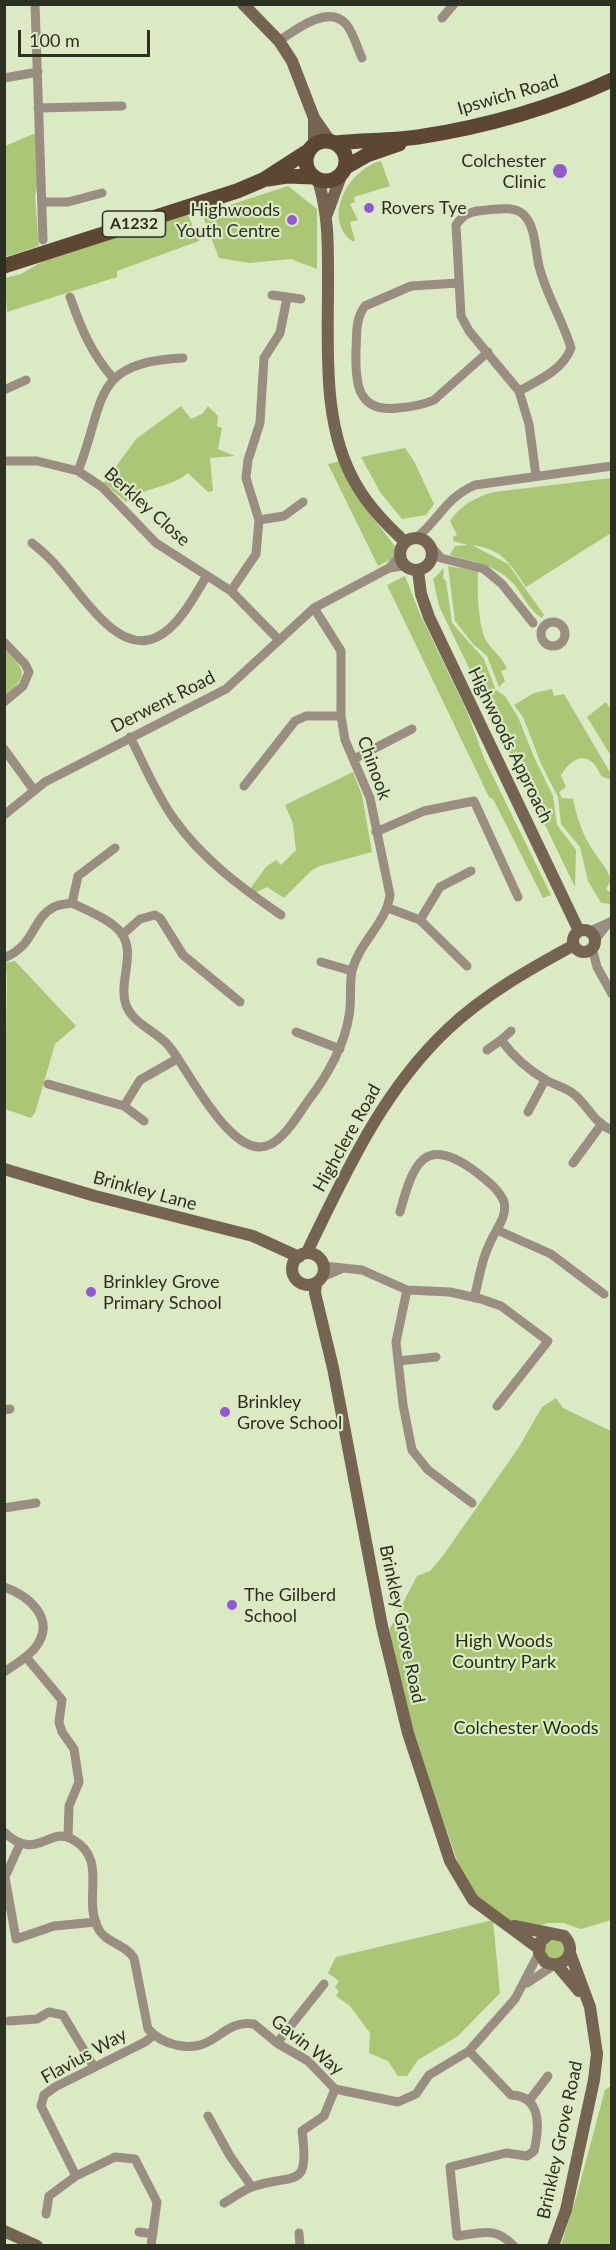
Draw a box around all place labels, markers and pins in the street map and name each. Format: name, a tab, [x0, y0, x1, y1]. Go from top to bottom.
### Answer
place label: Colchester Clinic	[461, 150, 546, 192]
marker: Colchester Clinic	[551, 162, 569, 180]
place label: Rovers Tye	[381, 197, 467, 219]
place label: Highwoods Youth Centre	[176, 199, 280, 242]
marker: Rovers Tye	[362, 201, 376, 215]
marker: Highwoods Youth Centre	[285, 213, 299, 227]
place label: Brinkley Grove Primary School	[103, 1271, 222, 1314]
marker: Brinkley Grove Primary School	[84, 1285, 98, 1299]
place label: Brinkley Grove School	[237, 1391, 342, 1434]
marker: Brinkley Grove School	[218, 1405, 232, 1419]
place label: The Gilberd School	[244, 1584, 336, 1626]
marker: The Gilberd School	[225, 1598, 239, 1612]

